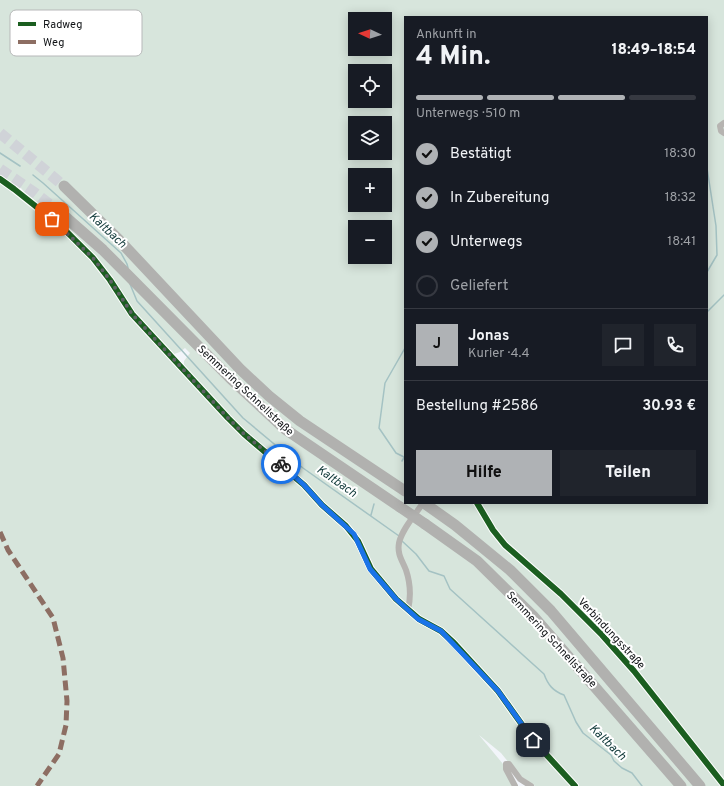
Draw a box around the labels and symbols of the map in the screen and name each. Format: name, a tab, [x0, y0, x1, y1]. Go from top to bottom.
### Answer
legend	[10, 10, 142, 56]
north arrow	[348, 12, 392, 56]
text: Radweg	[43, 18, 82, 32]
text: Weg	[43, 36, 64, 50]
pin	[35, 202, 69, 236]
water label: Kaltbach	[85, 209, 130, 252]
street label: Semmering Schnellstraße	[194, 343, 296, 439]
courier	[261, 444, 301, 484]
water label: Kaltbach	[313, 462, 360, 502]
street label: Semmering Schnellstraße	[503, 589, 600, 691]
street label: Verbindungsstraße	[575, 595, 648, 672]
water label: Kaltbach	[585, 721, 630, 765]
pin	[516, 723, 550, 757]

